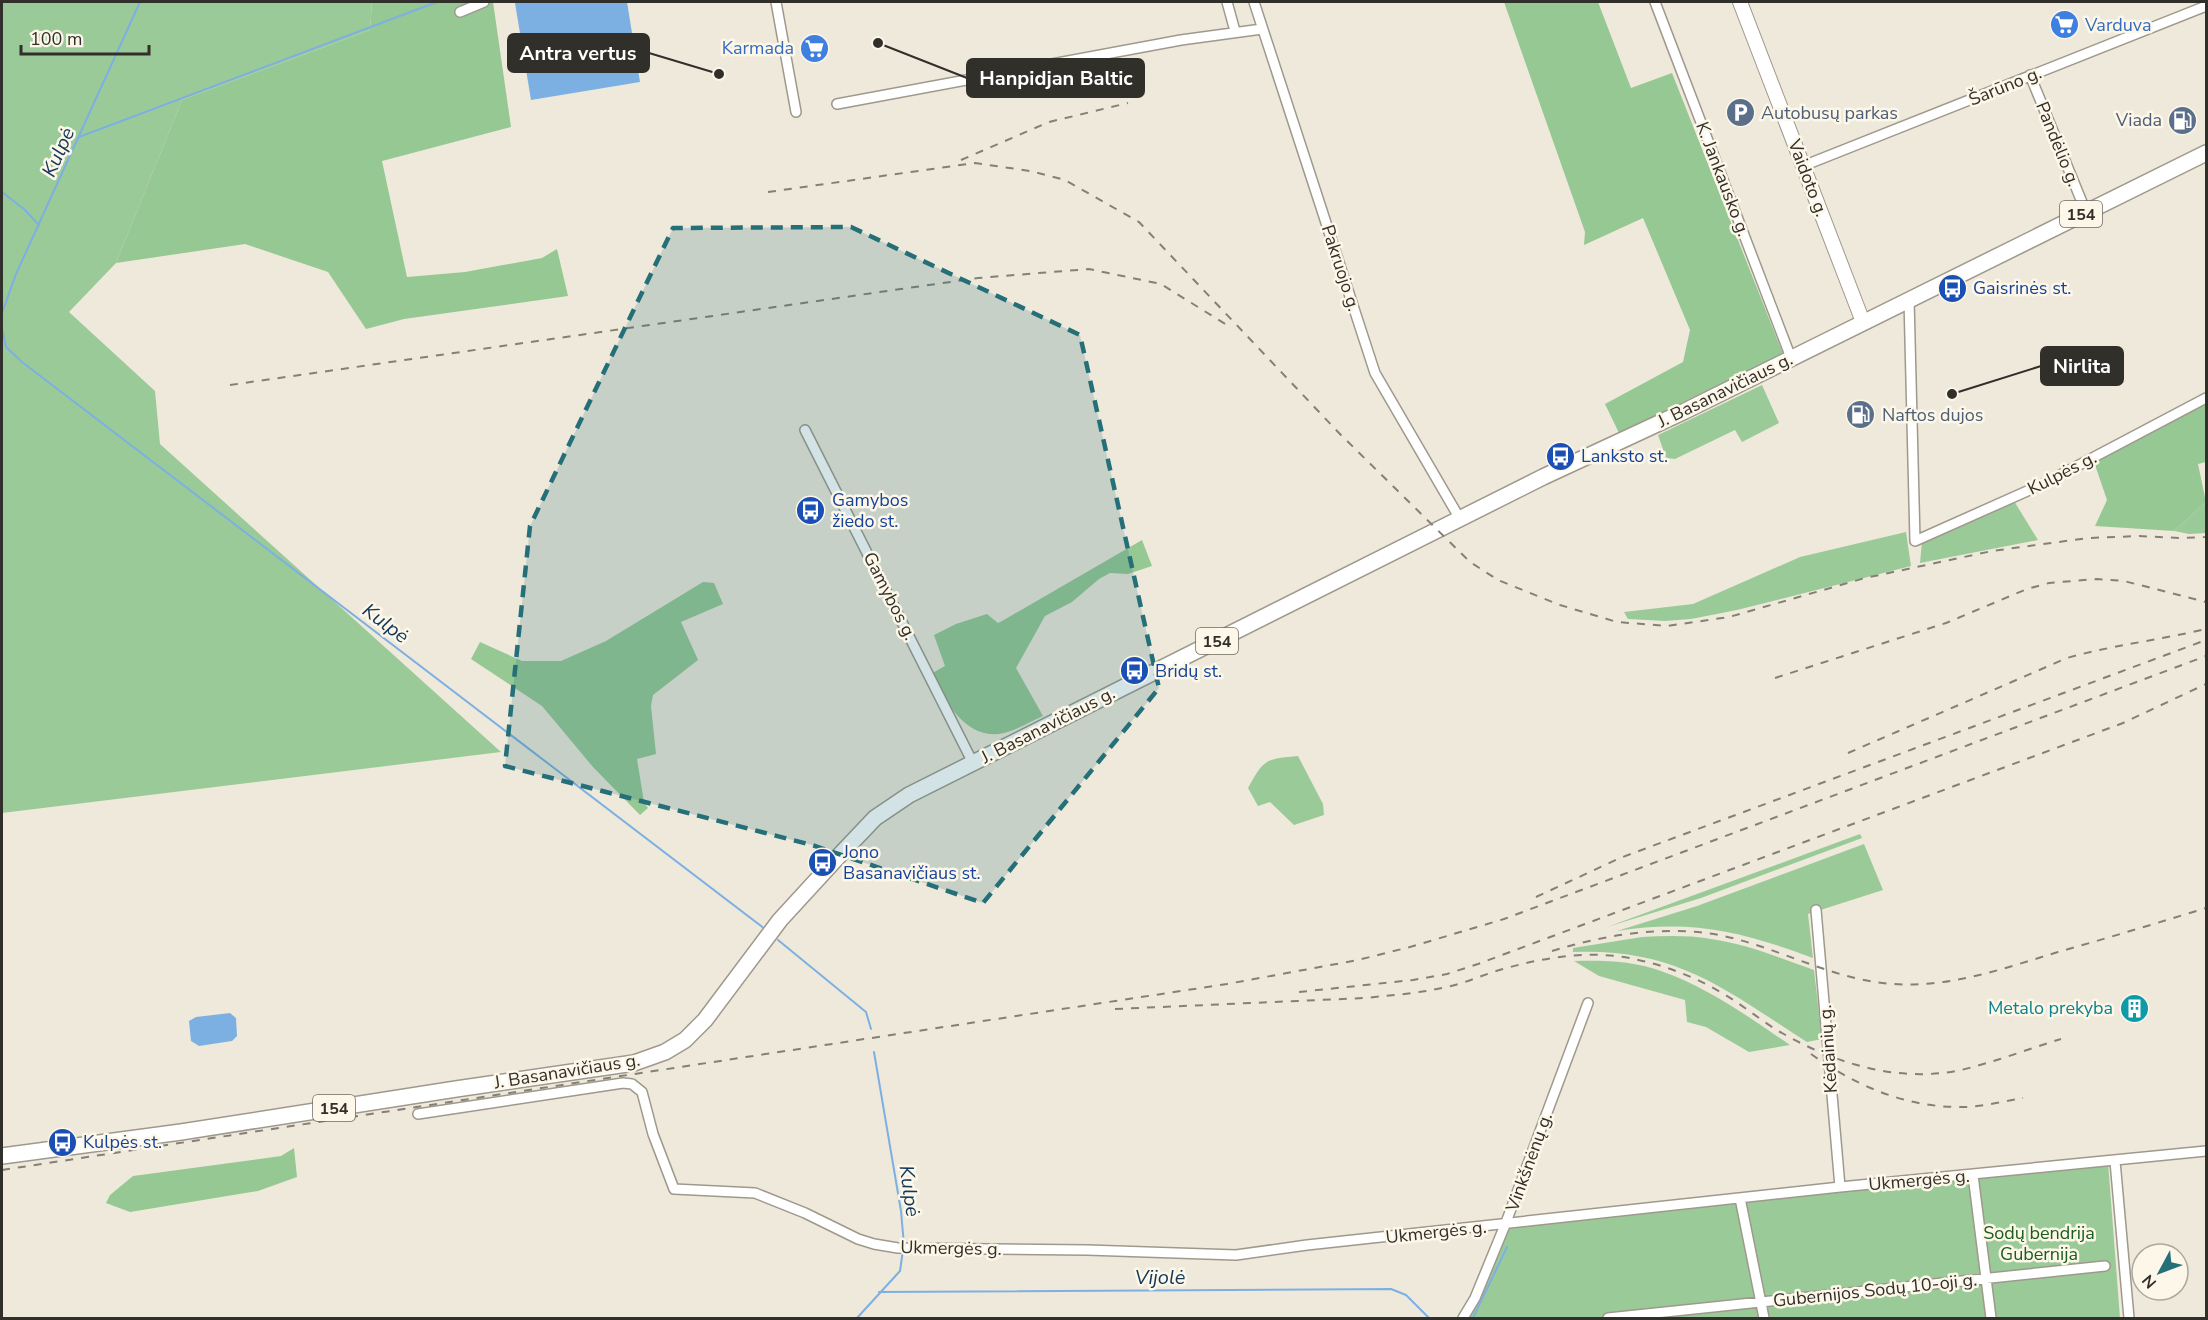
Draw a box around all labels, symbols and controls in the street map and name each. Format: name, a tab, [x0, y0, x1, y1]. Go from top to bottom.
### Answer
supermarket icon: Varduva	[2048, 9, 2080, 41]
place label: Varduva	[2084, 13, 2151, 37]
scale bar	[21, 18, 148, 56]
text: 100 m	[30, 27, 82, 51]
supermarket icon: Karmada	[799, 32, 831, 64]
callout: Antra vertus	[508, 34, 649, 72]
place label: Karmada	[722, 36, 794, 60]
text: Antra vertus	[520, 40, 637, 67]
callout: Hanpidjan Baltic	[967, 59, 1144, 97]
street label: Šarūno g.	[1965, 61, 2045, 111]
text: Hanpidjan Baltic	[979, 65, 1133, 92]
parking icon: Autobusų parkas	[1724, 97, 1756, 129]
street label: Pandėlio g.	[2030, 98, 2086, 190]
place label: Autobusų parkas	[1761, 101, 1898, 125]
fuel station icon: Viada	[2167, 104, 2199, 136]
place label: Viada	[2115, 108, 2162, 132]
street label: K. Jankausko g.	[1690, 118, 1756, 240]
water label: Kulpė	[36, 123, 81, 181]
street label: Vaidoto g.	[1782, 135, 1834, 220]
road number: 154	[2060, 201, 2102, 227]
street label: Pakruojo g.	[1316, 222, 1366, 314]
bus stop icon: Gaisrinės st.	[1936, 272, 1968, 304]
place label: Gaisrinės st.	[1973, 276, 2071, 300]
street label: J. Basanavičiaus g.	[1653, 347, 1797, 434]
callout: Nirlita	[2041, 347, 2123, 385]
text: Nirlita	[2053, 353, 2111, 380]
fuel station icon: Naftos dujos	[1845, 399, 1877, 431]
place label: Naftos dujos	[1882, 403, 1983, 427]
bus stop icon: Lanksto st.	[1544, 440, 1576, 472]
place label: Lanksto st.	[1581, 444, 1668, 468]
street label: Kulpės g.	[2023, 445, 2101, 501]
place label: Gamybos žiedo st.	[832, 488, 908, 533]
bus stop icon: Gamybos žiedo st.	[795, 494, 827, 526]
street label: Gamybos g.	[858, 548, 922, 644]
water label: Kulpė	[357, 597, 415, 650]
road number: 154	[1196, 628, 1238, 654]
bus stop icon: Bridų st.	[1118, 655, 1150, 687]
place label: Bridų st.	[1155, 659, 1222, 683]
street label: J. Basanavičiaus g.	[976, 681, 1119, 770]
place label: Jono Basanavičiaus st.	[842, 840, 981, 885]
bus stop icon: Jono Basanavičiaus st.	[806, 846, 838, 878]
building icon: Metalo prekyba	[2118, 992, 2150, 1024]
place label: Metalo prekyba	[1988, 996, 2113, 1020]
street label: Kėdainių g.	[1813, 1004, 1843, 1094]
street label: J. Basanavičiaus g.	[491, 1048, 642, 1095]
road number: 154	[313, 1095, 355, 1121]
street label: Vinkšnėnų g.	[1500, 1109, 1558, 1216]
bus stop icon: Kulpės st.	[46, 1126, 78, 1158]
place label: Kulpės st.	[83, 1130, 162, 1154]
water label: Kulpė	[893, 1164, 927, 1219]
street label: Ukmergės g.	[1867, 1164, 1971, 1196]
street label: Ukmergės g.	[1384, 1215, 1488, 1249]
park label: Sodų bendrija Gubernija	[1983, 1221, 2095, 1266]
street label: Ukmergės g.	[900, 1235, 1002, 1261]
north arrow	[2130, 1242, 2190, 1302]
water label: Vijolė	[1135, 1264, 1186, 1291]
street label: Gubernijos Sodų 10-oji g.	[1772, 1267, 1978, 1313]
text: N	[2137, 1269, 2162, 1293]

